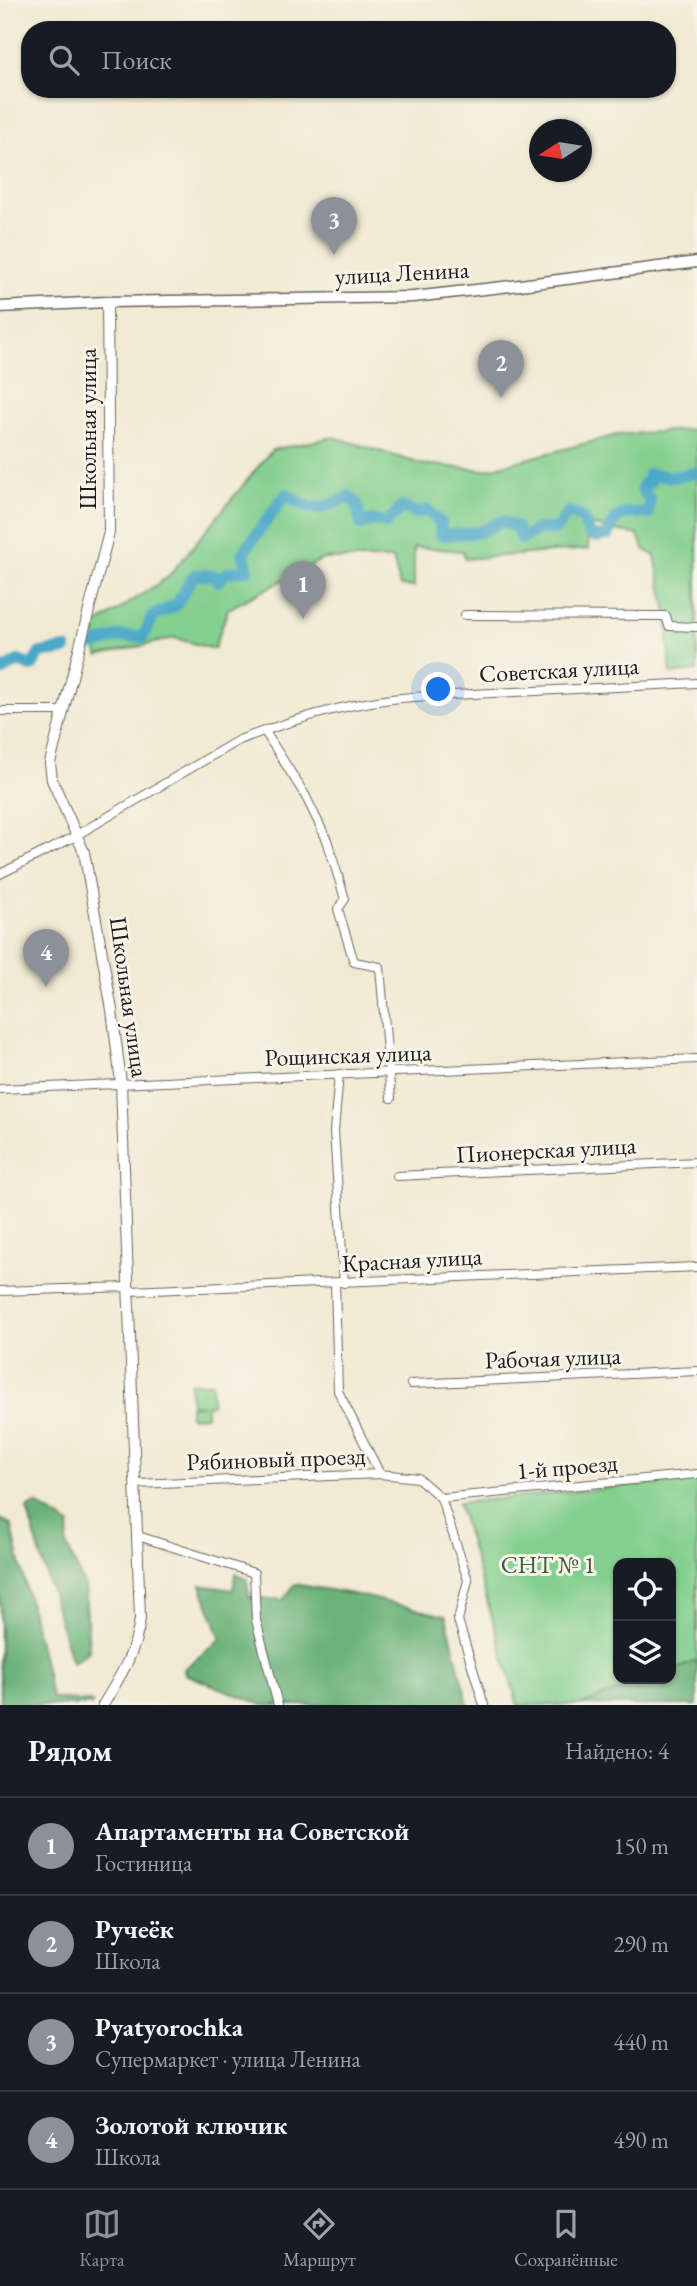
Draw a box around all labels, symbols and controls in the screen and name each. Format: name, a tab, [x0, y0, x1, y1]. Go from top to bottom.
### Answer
search box	[21, 21, 676, 98]
icon: search	[45, 41, 83, 79]
text: Поиск	[101, 43, 172, 77]
north arrow	[529, 119, 592, 182]
pin: 3	[311, 197, 357, 255]
street label: улица Ленина	[334, 253, 470, 291]
pin: 2	[478, 340, 524, 398]
street label: Школьная улица	[72, 348, 103, 510]
pin: 1	[280, 561, 326, 619]
street label: Советская улица	[478, 650, 640, 689]
your location	[421, 672, 455, 706]
street label: Школьная улица	[103, 915, 156, 1080]
pin: 4	[23, 929, 69, 987]
street label: Рощинская улица	[264, 1036, 433, 1073]
street label: Пионерская улица	[455, 1129, 637, 1170]
street label: Красная улица	[341, 1240, 483, 1279]
street label: Рабочая улица	[484, 1340, 622, 1375]
street label: Рябиновый проезд	[186, 1440, 366, 1477]
street label: 1-й проезд	[515, 1447, 619, 1486]
park label: СНТ № 1	[501, 1549, 595, 1580]
map controls	[613, 1558, 676, 1684]
button: locate	[613, 1558, 676, 1621]
button: layers	[613, 1621, 676, 1684]
text: Рядом	[28, 1731, 112, 1770]
text: Найдено: 4	[565, 1736, 669, 1766]
text: Апартаменты на Советской	[95, 1814, 409, 1848]
text: 1	[45, 1831, 57, 1861]
text: 150 m	[613, 1831, 669, 1861]
text: Гостиница	[95, 1848, 192, 1878]
text: Ручеёк	[95, 1912, 174, 1946]
text: 2	[45, 1929, 57, 1959]
text: 290 m	[613, 1929, 669, 1959]
text: Школа	[95, 1946, 160, 1976]
text: Pyatyorochka	[95, 2010, 243, 2044]
text: 3	[45, 2027, 57, 2057]
text: 440 m	[613, 2027, 669, 2057]
text: Супермаркет · улица Ленина	[95, 2044, 361, 2074]
text: Золотой ключик	[95, 2108, 287, 2142]
text: 4	[45, 2125, 57, 2155]
text: 490 m	[613, 2125, 669, 2155]
text: Школа	[95, 2142, 160, 2172]
tab: Карта	[79, 2205, 125, 2272]
tab: Маршрут	[283, 2205, 356, 2272]
tab: Сохранённые	[514, 2205, 618, 2272]

